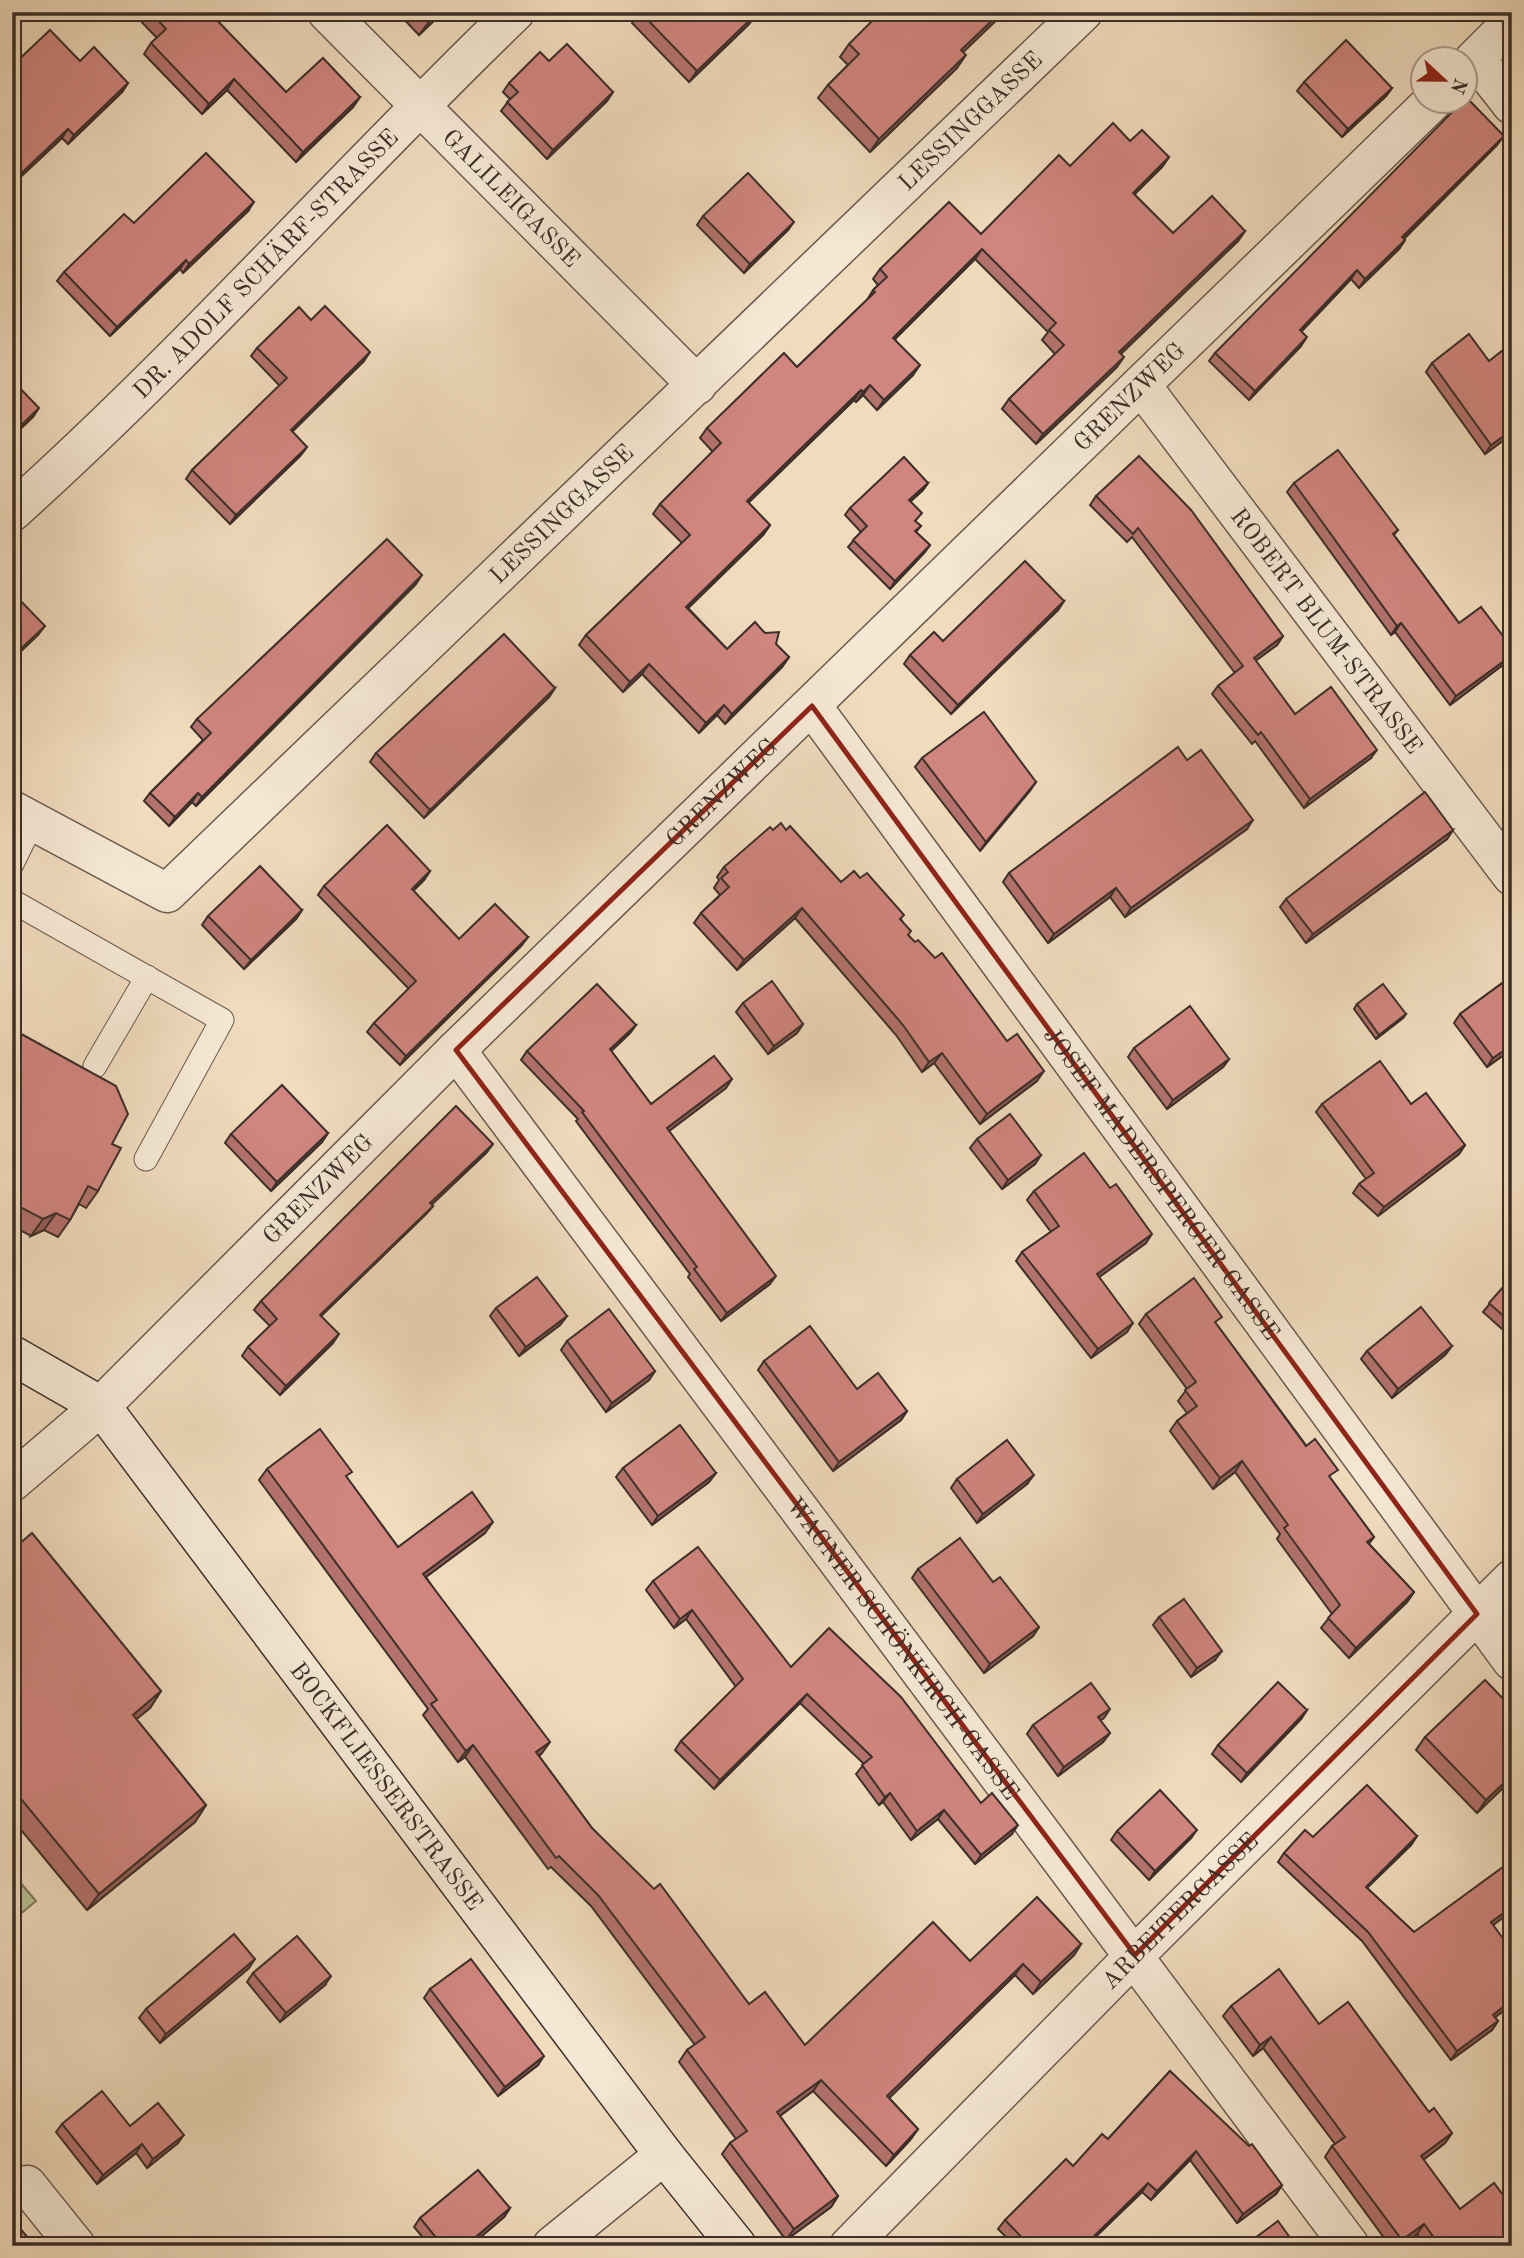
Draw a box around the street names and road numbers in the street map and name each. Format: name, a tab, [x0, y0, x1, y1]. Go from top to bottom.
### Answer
street label: LESSINGGASSE	[895, 48, 1048, 196]
street label: DR. ADOLF SCHÄRF-STRASSE	[130, 126, 404, 404]
street label: GALILEIGASSE	[437, 126, 583, 273]
street label: GRENZWEG	[1070, 339, 1191, 457]
street label: LESSINGGASSE	[486, 441, 639, 589]
street label: ROBERT BLUM-STRASSE	[1225, 505, 1425, 759]
street label: GRENZWEG	[663, 734, 783, 852]
street label: JOSEF MADERSPERGER-GASSE	[1038, 1024, 1283, 1345]
street label: GRENZWEG	[260, 1130, 379, 1250]
street label: WAGNER SCHÖNKIRCH-GASSE	[781, 1494, 1022, 1805]
street label: BOCKFLIESSERSTRASSE	[284, 1659, 486, 1916]
street label: ARBEITERGASSE	[1098, 1829, 1264, 1995]

